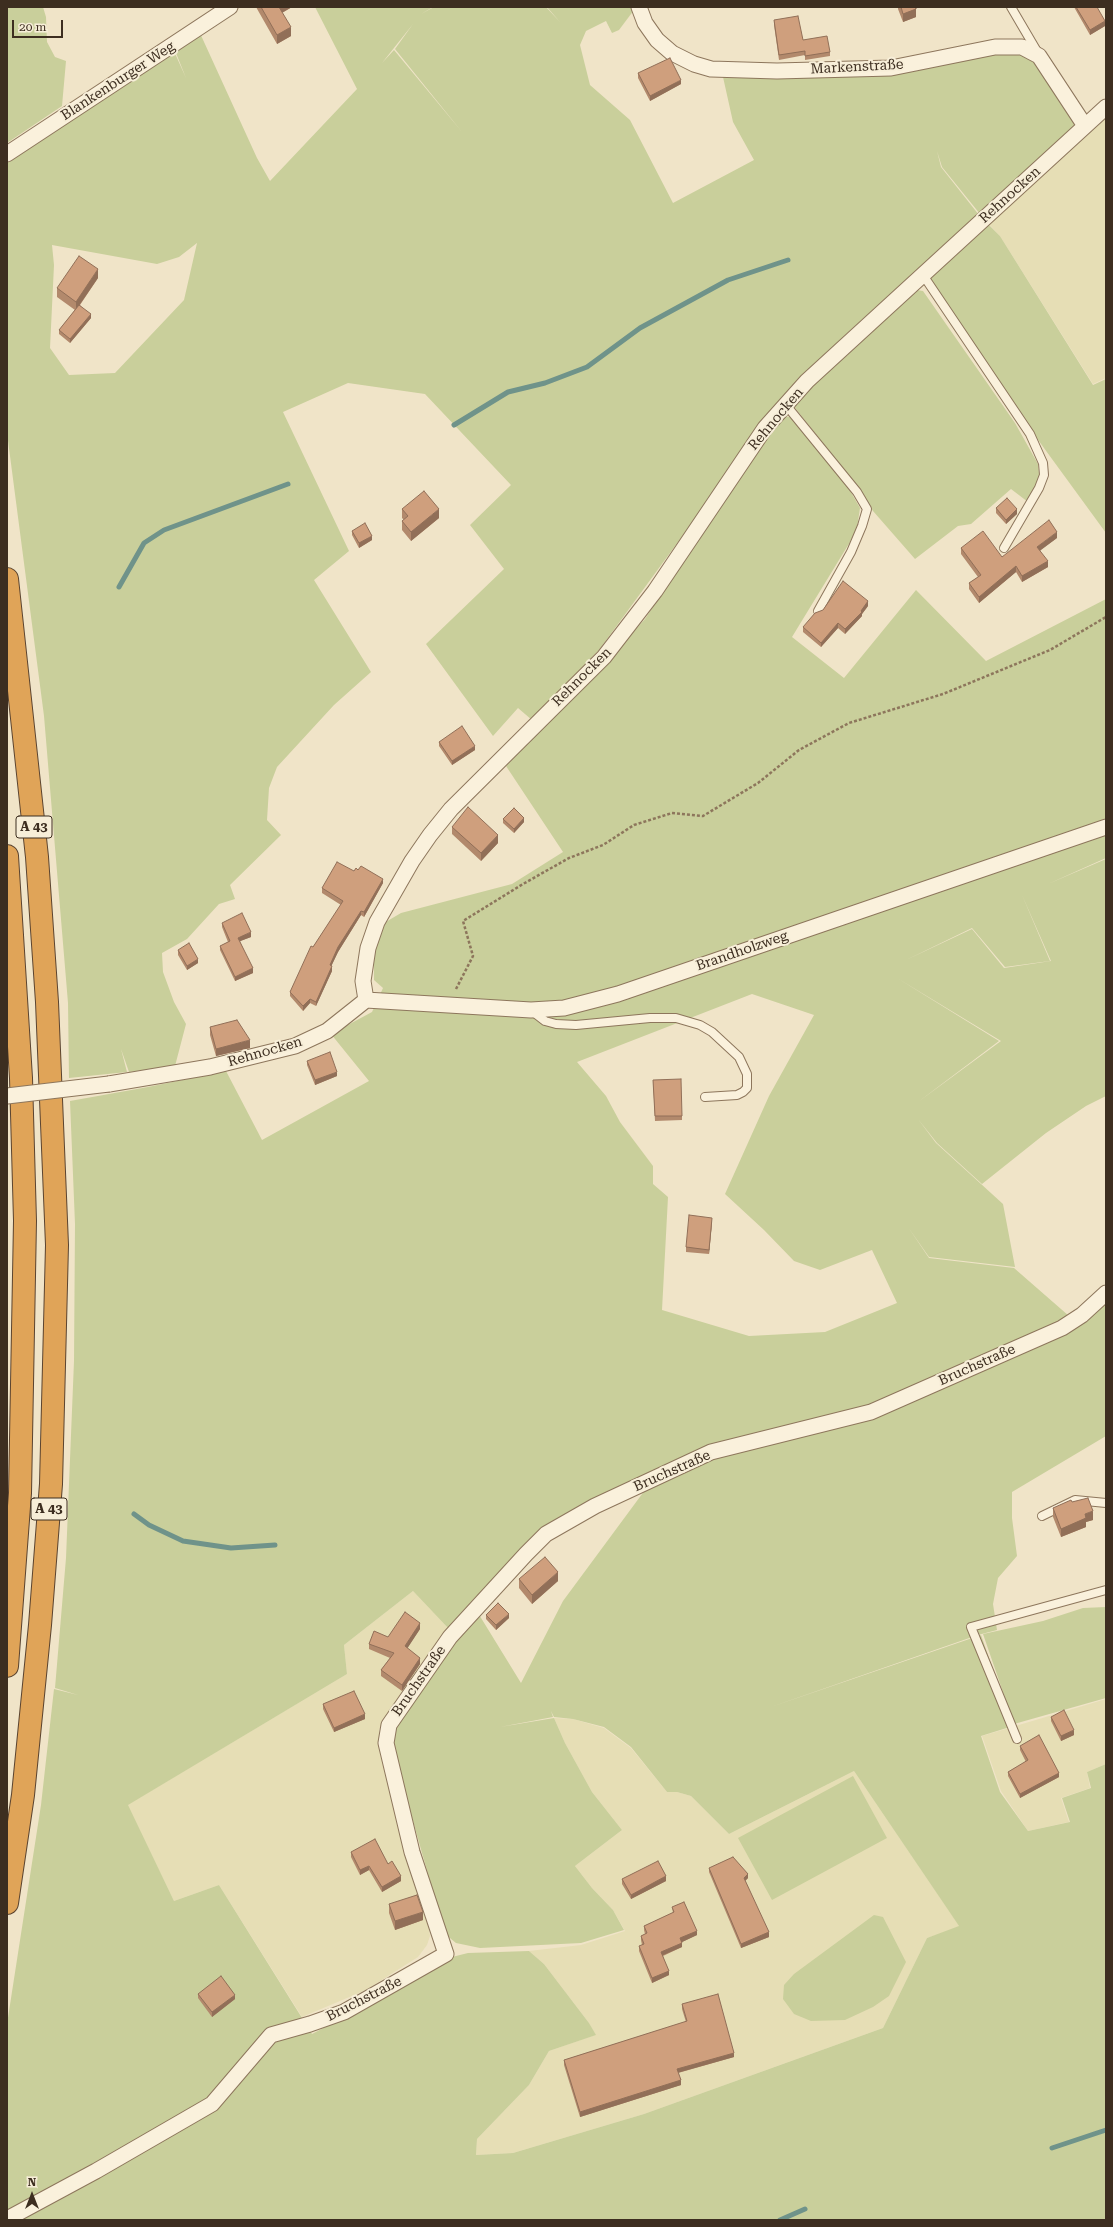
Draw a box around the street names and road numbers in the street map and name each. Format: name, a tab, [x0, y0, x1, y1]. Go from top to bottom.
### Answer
street label: Blankenburger Weg	[58, 38, 178, 124]
street label: Markenstraße	[810, 56, 904, 78]
street label: Rehnocken	[976, 163, 1044, 227]
street label: Rehnocken	[745, 384, 807, 454]
street label: Rehnocken	[549, 644, 615, 710]
road number: A 43	[16, 816, 52, 838]
street label: Brandholzweg	[694, 927, 790, 975]
street label: Rehnocken	[226, 1033, 304, 1071]
street label: Bruchstraße	[936, 1341, 1018, 1389]
street label: Bruchstraße	[631, 1447, 713, 1495]
road number: A 43	[31, 1498, 67, 1520]
street label: Bruchstraße	[389, 1643, 449, 1719]
street label: Bruchstraße	[324, 1973, 404, 2025]

